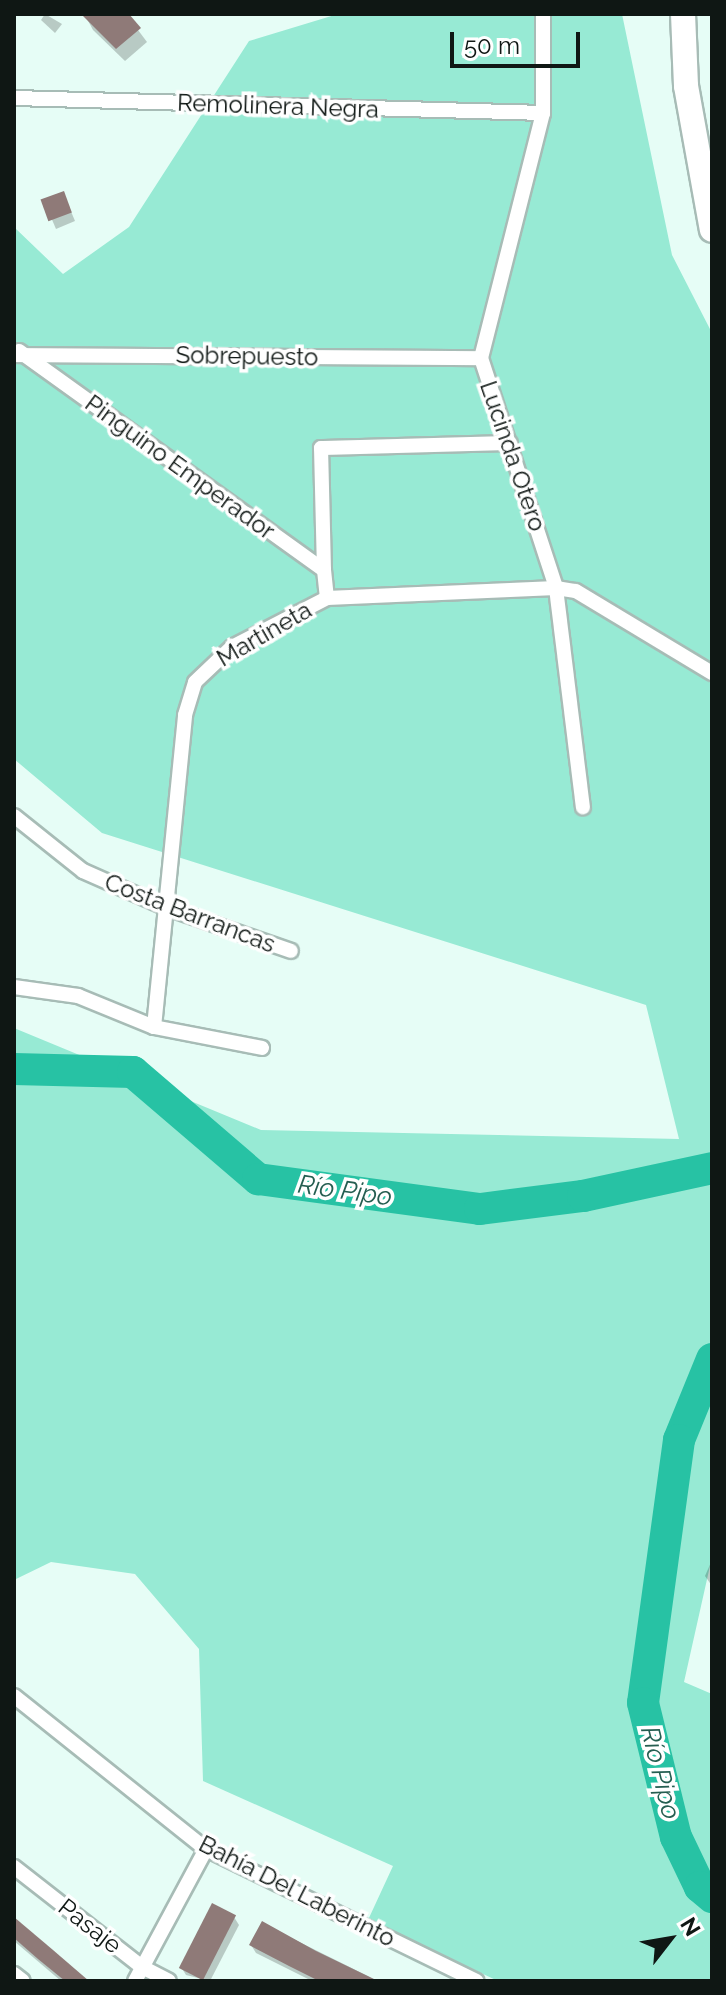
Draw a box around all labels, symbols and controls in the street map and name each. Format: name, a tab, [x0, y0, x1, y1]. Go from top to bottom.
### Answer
scale bar	[454, 16, 584, 66]
text: 50 m	[464, 31, 520, 60]
street label: Remolinera Negra	[177, 88, 379, 124]
street label: Sobrepuesto	[175, 340, 319, 372]
street label: Lucinda Otero	[474, 377, 552, 535]
street label: Pinguino Emperador	[80, 389, 280, 545]
street label: Martineta	[211, 595, 317, 673]
street label: Costa Barrancas	[101, 867, 279, 959]
water label: Río Pipo	[296, 1169, 394, 1213]
water label: Río Pipo	[633, 1723, 687, 1823]
street label: Bahía Del Laberinto	[194, 1829, 400, 1953]
street label: Pasaje	[53, 1892, 127, 1960]
north arrow	[630, 1899, 710, 1979]
text: N	[675, 1913, 706, 1941]

